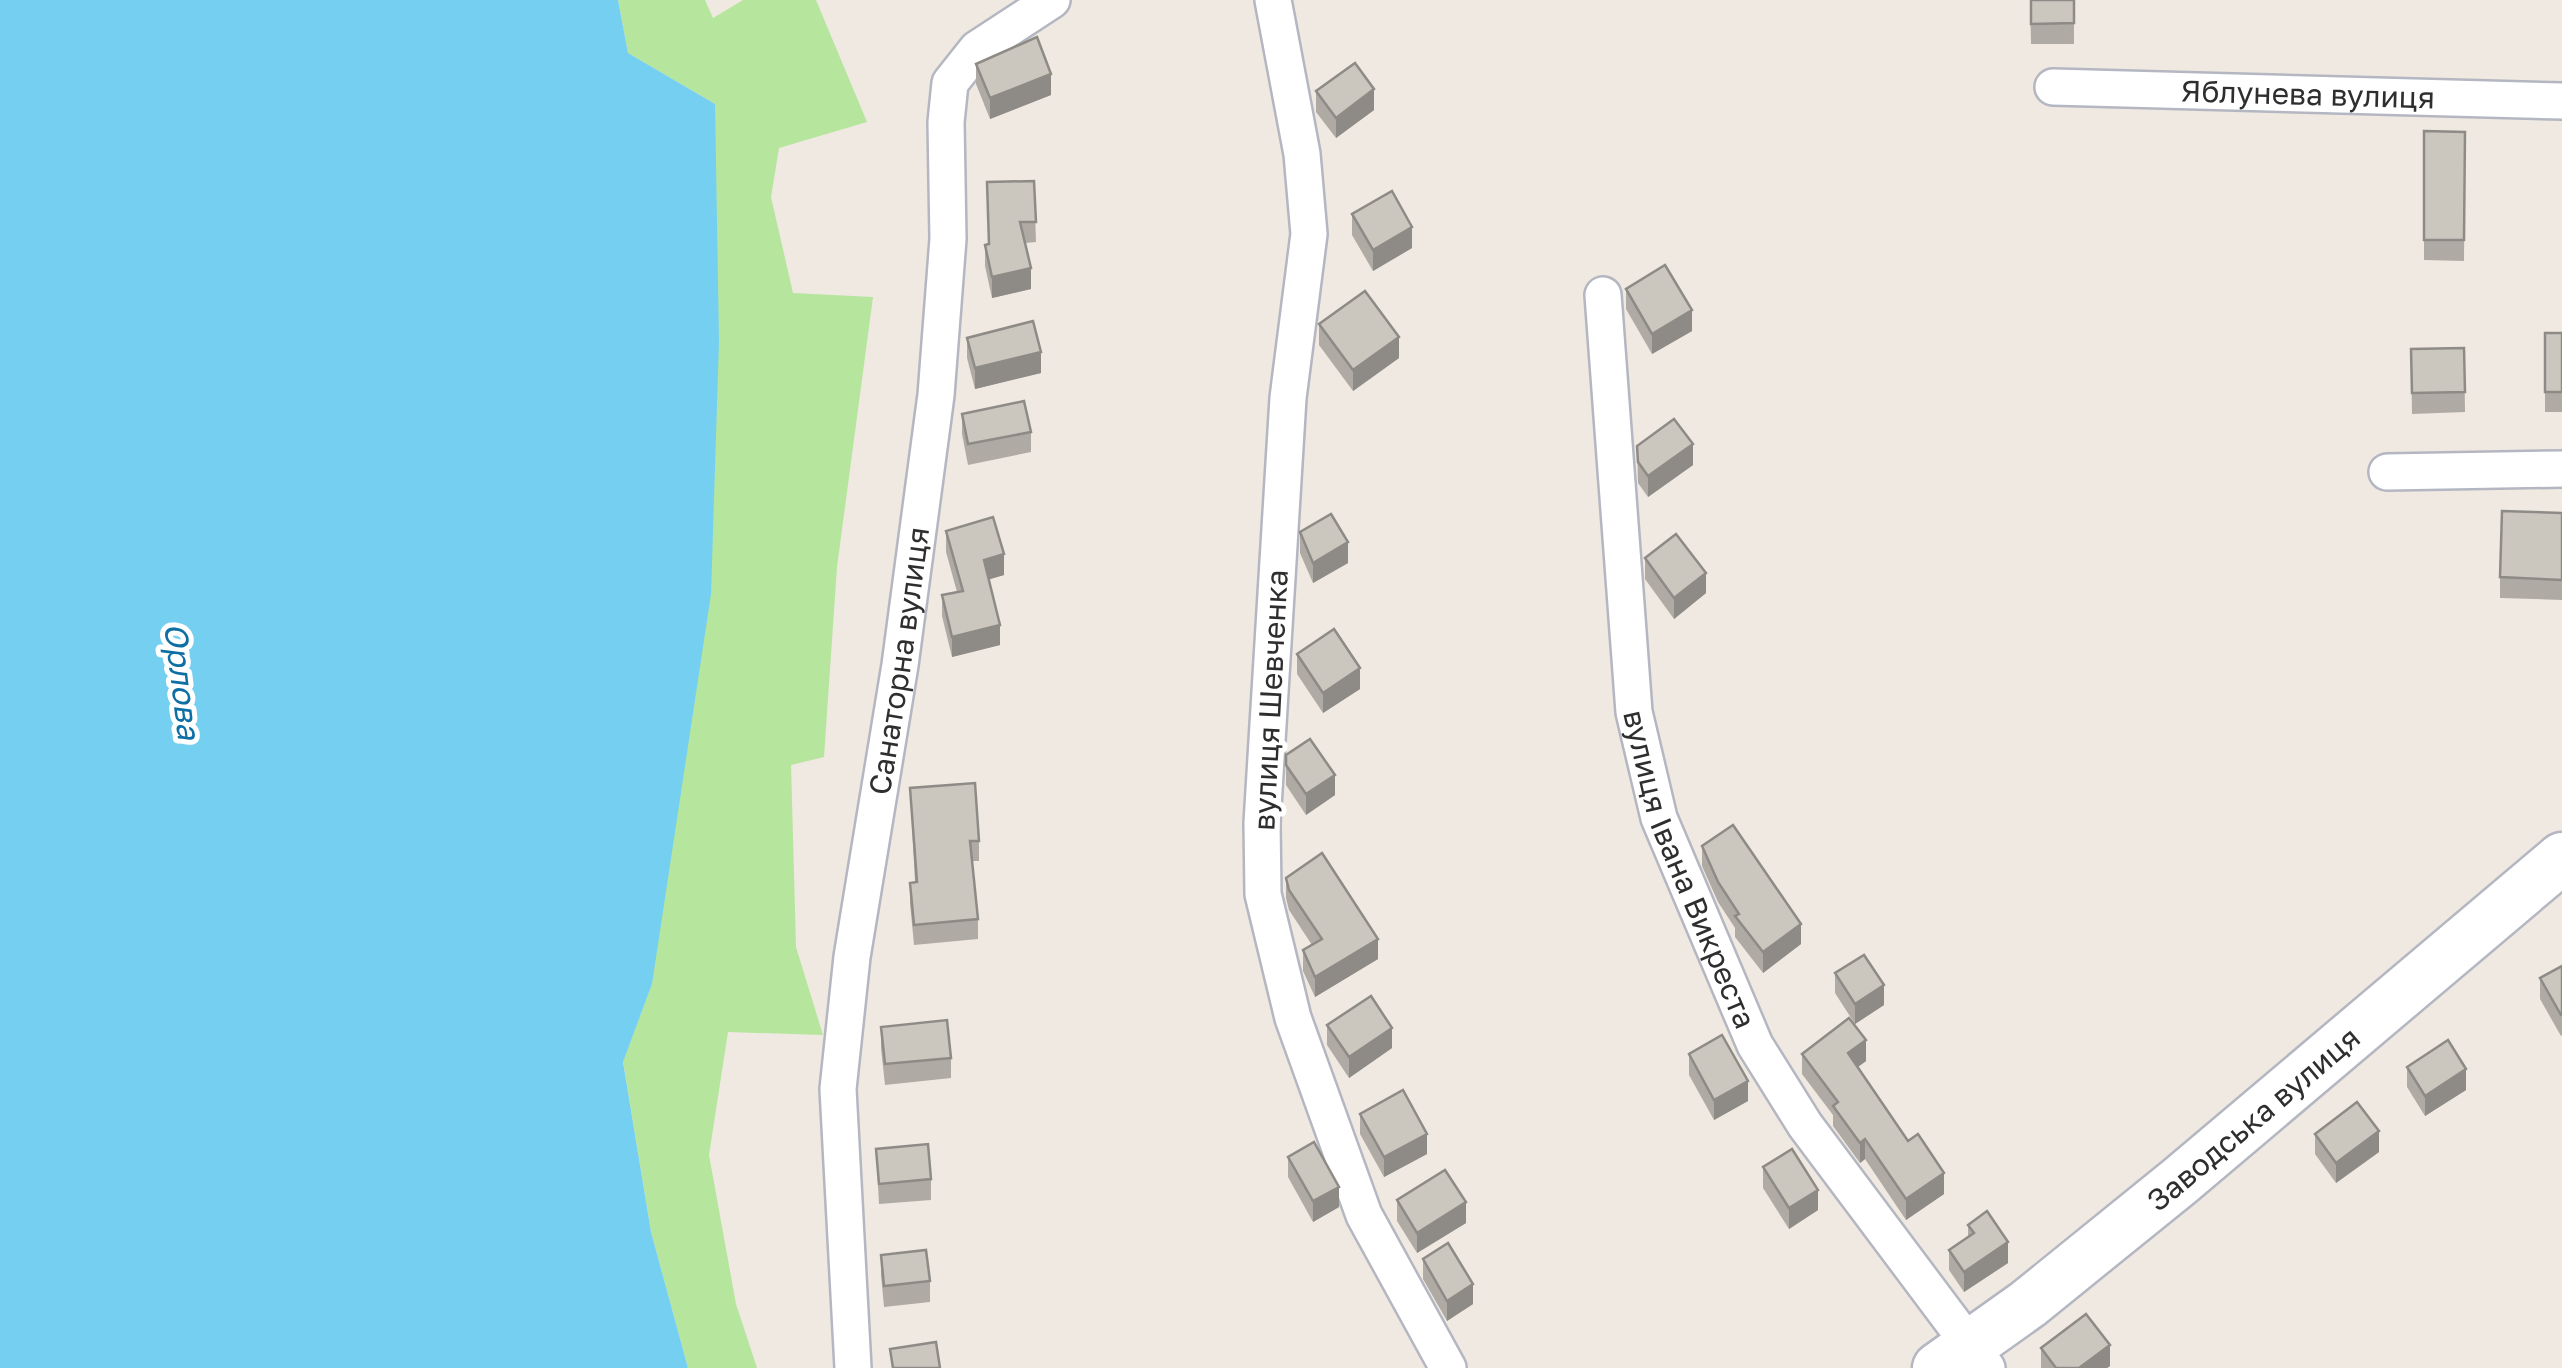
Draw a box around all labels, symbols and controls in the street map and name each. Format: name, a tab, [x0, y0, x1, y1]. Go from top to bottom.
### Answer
street label: Яблунева вулиця	[2180, 73, 2435, 115]
street label: Санаторна вулиця	[861, 525, 936, 797]
street label: вулиця Шевченка	[1245, 568, 1295, 832]
water label: Орлова	[157, 621, 209, 743]
street label: вулиця Івана Викреста	[1616, 706, 1764, 1034]
street label: Заводська вулиця	[2140, 1019, 2367, 1219]

